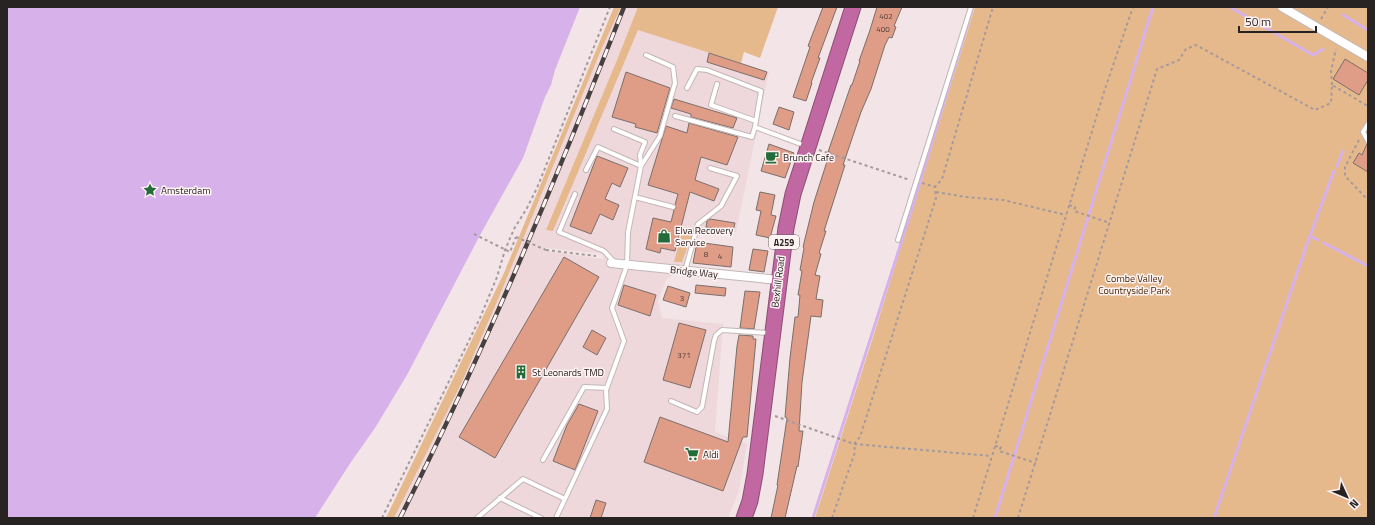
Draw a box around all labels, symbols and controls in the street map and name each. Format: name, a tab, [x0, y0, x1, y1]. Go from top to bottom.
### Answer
scale bar	[1239, 8, 1316, 34]
house number: 402	[879, 10, 893, 22]
text: 50 m	[1245, 12, 1271, 31]
house number: 400	[876, 23, 890, 35]
cafe icon: Brunch Cafe	[764, 149, 780, 165]
place label: Brunch Cafe	[783, 150, 834, 165]
place icon: Amsterdam	[142, 182, 158, 198]
place label: Amsterdam	[161, 183, 211, 198]
place label: Elva Recovery Service	[675, 223, 734, 250]
shop icon: Elva Recovery Service	[656, 228, 672, 244]
road number: A259	[769, 235, 799, 249]
house number: 8	[704, 248, 709, 260]
house number: 4	[718, 250, 723, 262]
street label: Bexhill Road	[767, 255, 789, 309]
street label: Bridge Way	[669, 262, 719, 282]
park label: Combe Valley Countryside Park	[1098, 271, 1170, 298]
house number: 3	[680, 292, 684, 304]
house number: 371	[677, 349, 691, 361]
building icon: St Leonards TMD	[513, 364, 529, 380]
place label: St Leonards TMD	[532, 365, 604, 380]
supermarket icon: Aldi	[684, 446, 700, 462]
place label: Aldi	[703, 447, 719, 462]
north arrow	[1327, 477, 1367, 517]
text: N	[1346, 496, 1363, 512]

